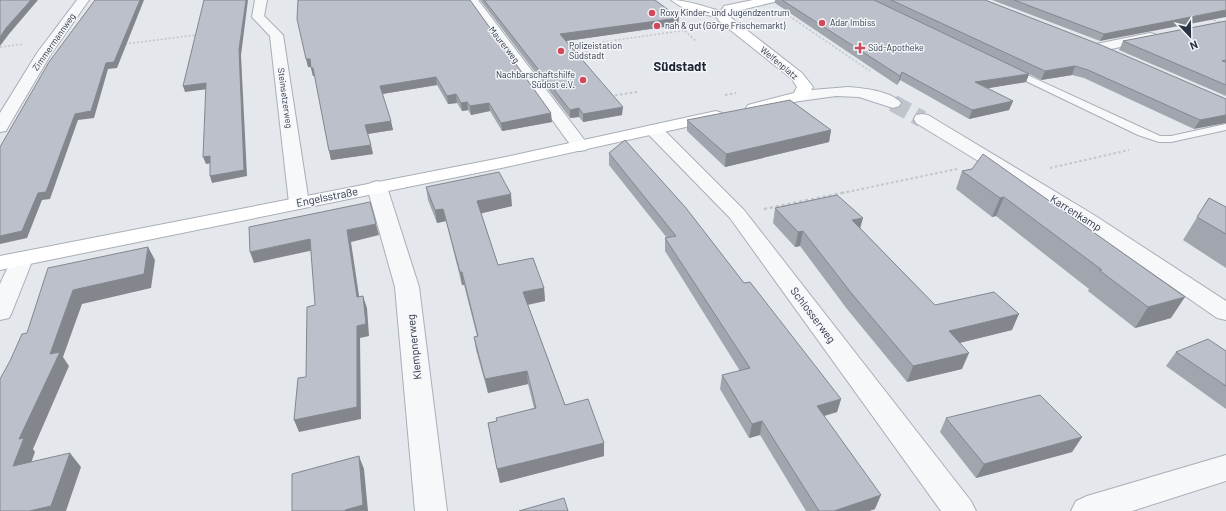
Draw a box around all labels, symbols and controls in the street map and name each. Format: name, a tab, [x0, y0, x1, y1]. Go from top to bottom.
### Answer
place label: Roxy Kinder- und Jugendzentrum	[660, 7, 790, 18]
marker: Roxy Kinder- und Jugendzentrum	[647, 8, 657, 18]
street label: Zimmermannweg	[30, 11, 78, 73]
north arrow	[1170, 16, 1210, 56]
place label: Adar Imbiss	[830, 17, 875, 28]
marker: Adar Imbiss	[817, 18, 827, 28]
place label: nah & gut (Görge Frischemarkt)	[665, 20, 786, 31]
marker: nah & gut (Görge Frischemarkt)	[652, 21, 662, 31]
street label: Maurerweg	[487, 24, 522, 65]
text: N	[1188, 38, 1200, 53]
place label: Polizeistation Südstadt	[569, 40, 622, 61]
place label: Süd-Apotheke	[868, 42, 924, 53]
marker: Süd-Apotheke	[855, 43, 865, 53]
street label: Welfenplatz	[758, 44, 800, 81]
marker: Polizeistation Südstadt	[556, 46, 566, 56]
district label: Südstadt	[654, 58, 706, 74]
street label: Steinsetzerweg	[276, 67, 295, 129]
place label: Nachbarschaftshilfe Südost e.V.	[496, 69, 575, 90]
marker: Nachbarschaftshilfe Südost e.V.	[578, 75, 588, 85]
street label: Engelsstraße	[295, 184, 359, 209]
street label: Karrenkamp	[1048, 192, 1104, 234]
street label: Schlosserweg	[788, 284, 839, 345]
street label: Klempnerweg	[404, 314, 423, 380]

